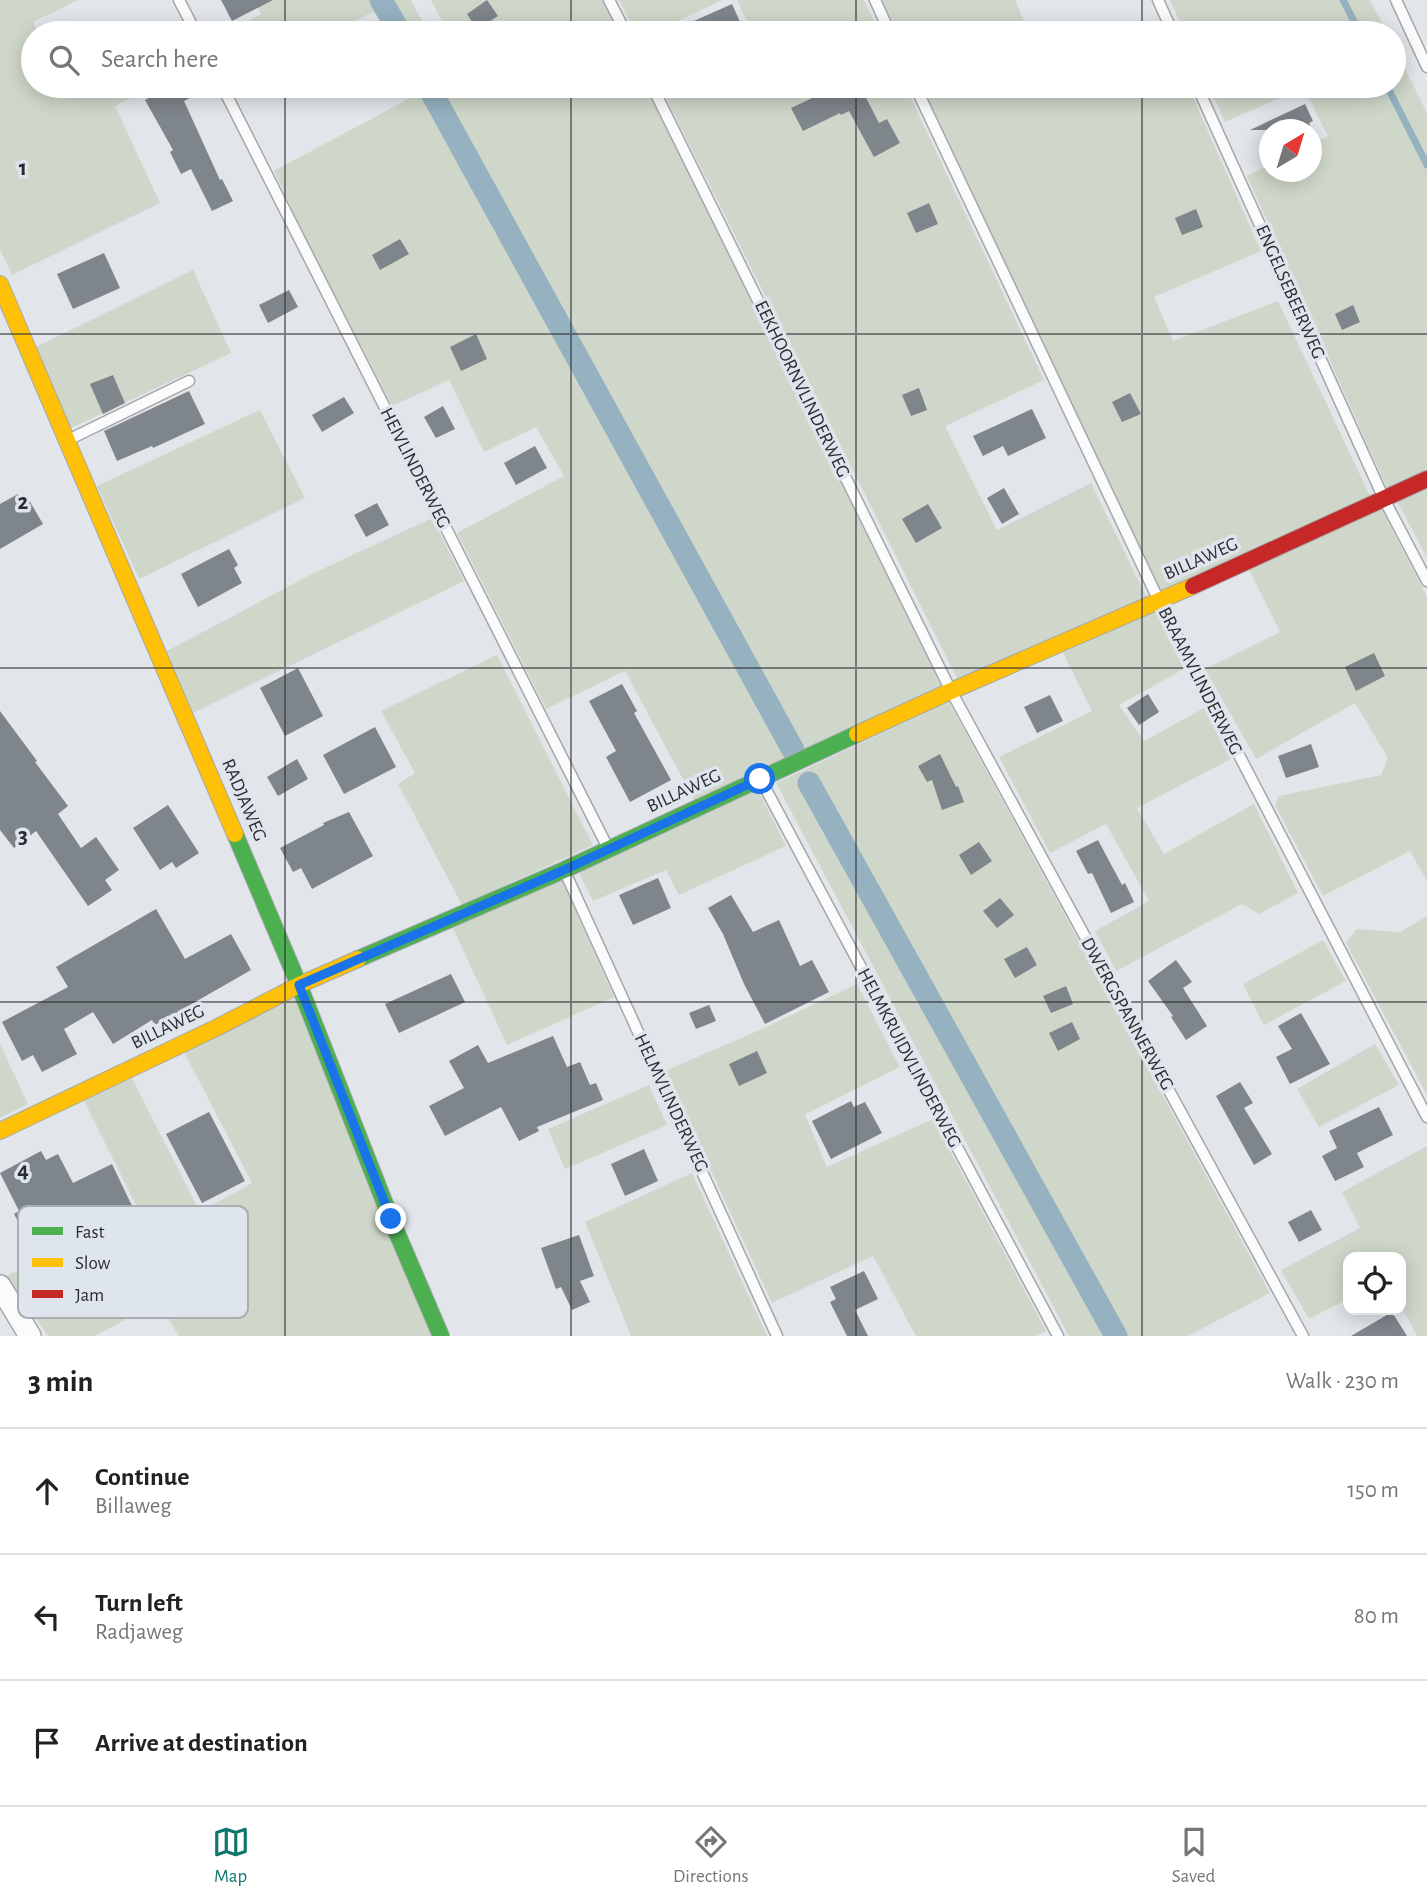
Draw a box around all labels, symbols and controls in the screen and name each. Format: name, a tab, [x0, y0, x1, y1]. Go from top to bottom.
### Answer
search box	[21, 21, 1406, 98]
icon: search	[45, 41, 83, 79]
text: Search here	[101, 46, 219, 72]
north arrow	[1259, 119, 1322, 182]
text: 1	[19, 157, 27, 180]
street label: ENGELSEBEERWEG	[1252, 222, 1328, 362]
street label: EEKHOORNVLINDERWEG	[751, 298, 853, 480]
street label: HEIVLINDERWEG	[376, 405, 454, 531]
text: 2	[18, 491, 29, 514]
street label: BILLAWEG	[1161, 534, 1241, 584]
street label: BRAAMVLINDERWEG	[1155, 604, 1245, 758]
street label: RADJAWEG	[218, 756, 270, 844]
route start	[744, 763, 775, 794]
street label: BILLAWEG	[644, 766, 724, 816]
text: 3	[18, 825, 28, 848]
street label: DWERGSPANNERWEG	[1077, 935, 1177, 1093]
street label: HELMKRUIDVLINDERWEG	[854, 965, 964, 1151]
street label: BILLAWEG	[128, 1001, 208, 1053]
street label: HELMVLINDERWEG	[631, 1031, 711, 1175]
text: 4	[17, 1159, 29, 1182]
route end	[375, 1203, 406, 1234]
legend	[18, 1206, 248, 1318]
text: Fast	[75, 1223, 105, 1242]
map controls	[1343, 1252, 1406, 1315]
button: locate	[1343, 1252, 1406, 1315]
text: Slow	[75, 1254, 111, 1273]
text: Jam	[75, 1286, 104, 1305]
text: 3 min	[28, 1367, 93, 1397]
text: Walk · 230 m	[1286, 1370, 1399, 1393]
text: Continue	[95, 1464, 190, 1490]
icon: ahead	[28, 1472, 66, 1510]
text: 150 m	[1347, 1479, 1399, 1502]
text: Billaweg	[95, 1495, 171, 1518]
text: Turn left	[95, 1590, 183, 1616]
icon: left	[28, 1598, 66, 1636]
text: 80 m	[1354, 1605, 1399, 1628]
text: Radjaweg	[95, 1621, 183, 1644]
icon: arrive	[28, 1724, 66, 1762]
text: Arrive at destination	[95, 1730, 308, 1756]
tab: Map	[212, 1823, 250, 1888]
tab: Directions	[673, 1823, 749, 1888]
tab: Saved	[1172, 1823, 1215, 1888]

